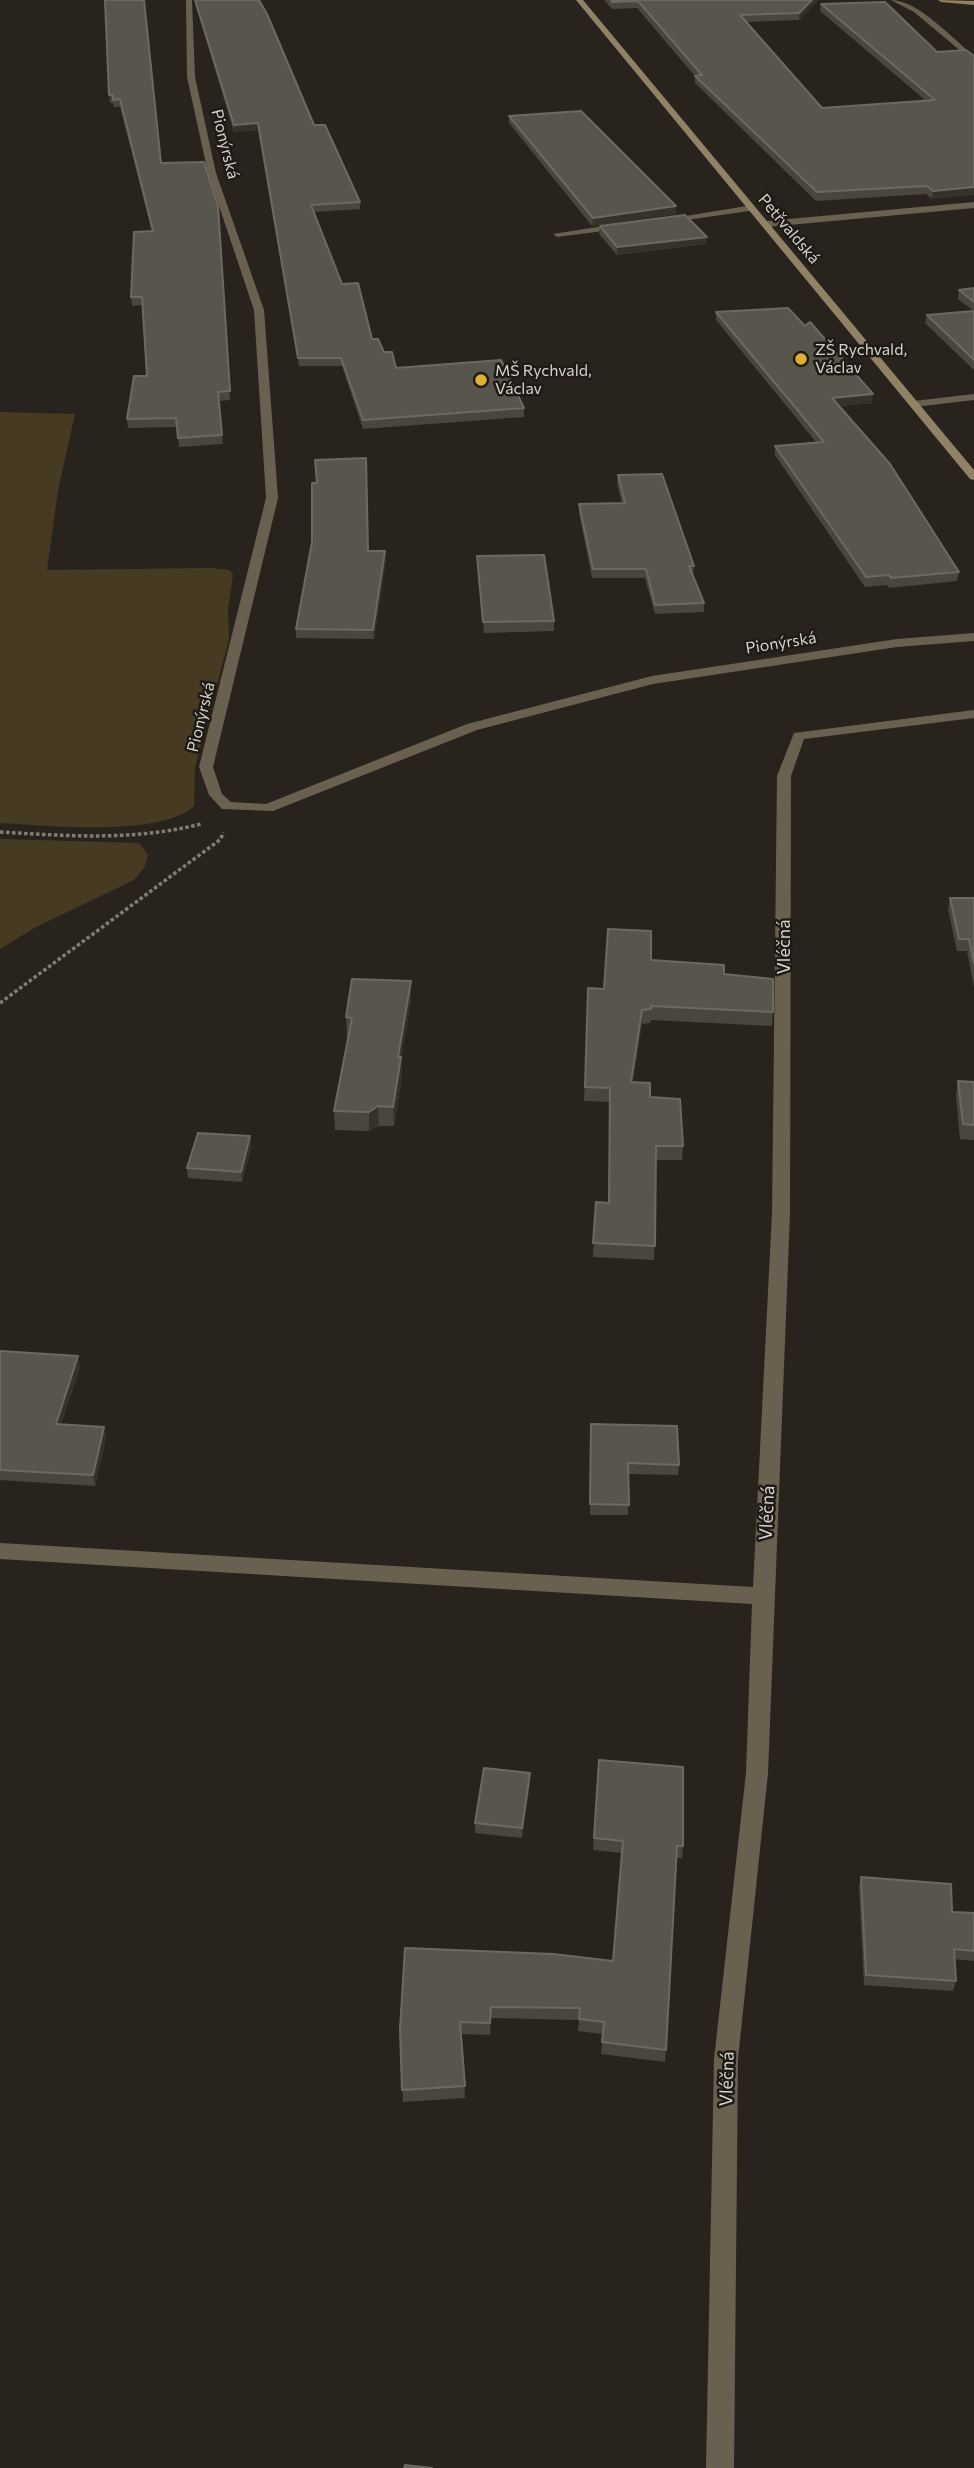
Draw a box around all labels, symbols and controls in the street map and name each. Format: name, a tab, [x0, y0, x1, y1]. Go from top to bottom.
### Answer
street label: Pionýrská	[207, 107, 243, 181]
street label: Petřvaldská	[754, 190, 824, 268]
place label: ZŠ Rychvald, Václav	[815, 340, 907, 378]
marker: ZŠ Rychvald, Václav	[793, 351, 809, 367]
place label: MŠ Rychvald, Václav	[495, 361, 592, 399]
marker: MŠ Rychvald, Václav	[473, 372, 489, 388]
street label: Pionýrská	[744, 628, 818, 658]
street label: Pionýrská	[183, 680, 219, 754]
street label: Vléčná	[773, 920, 795, 974]
street label: Vléčná	[755, 1485, 779, 1541]
street label: Vléčná	[715, 2051, 739, 2107]

